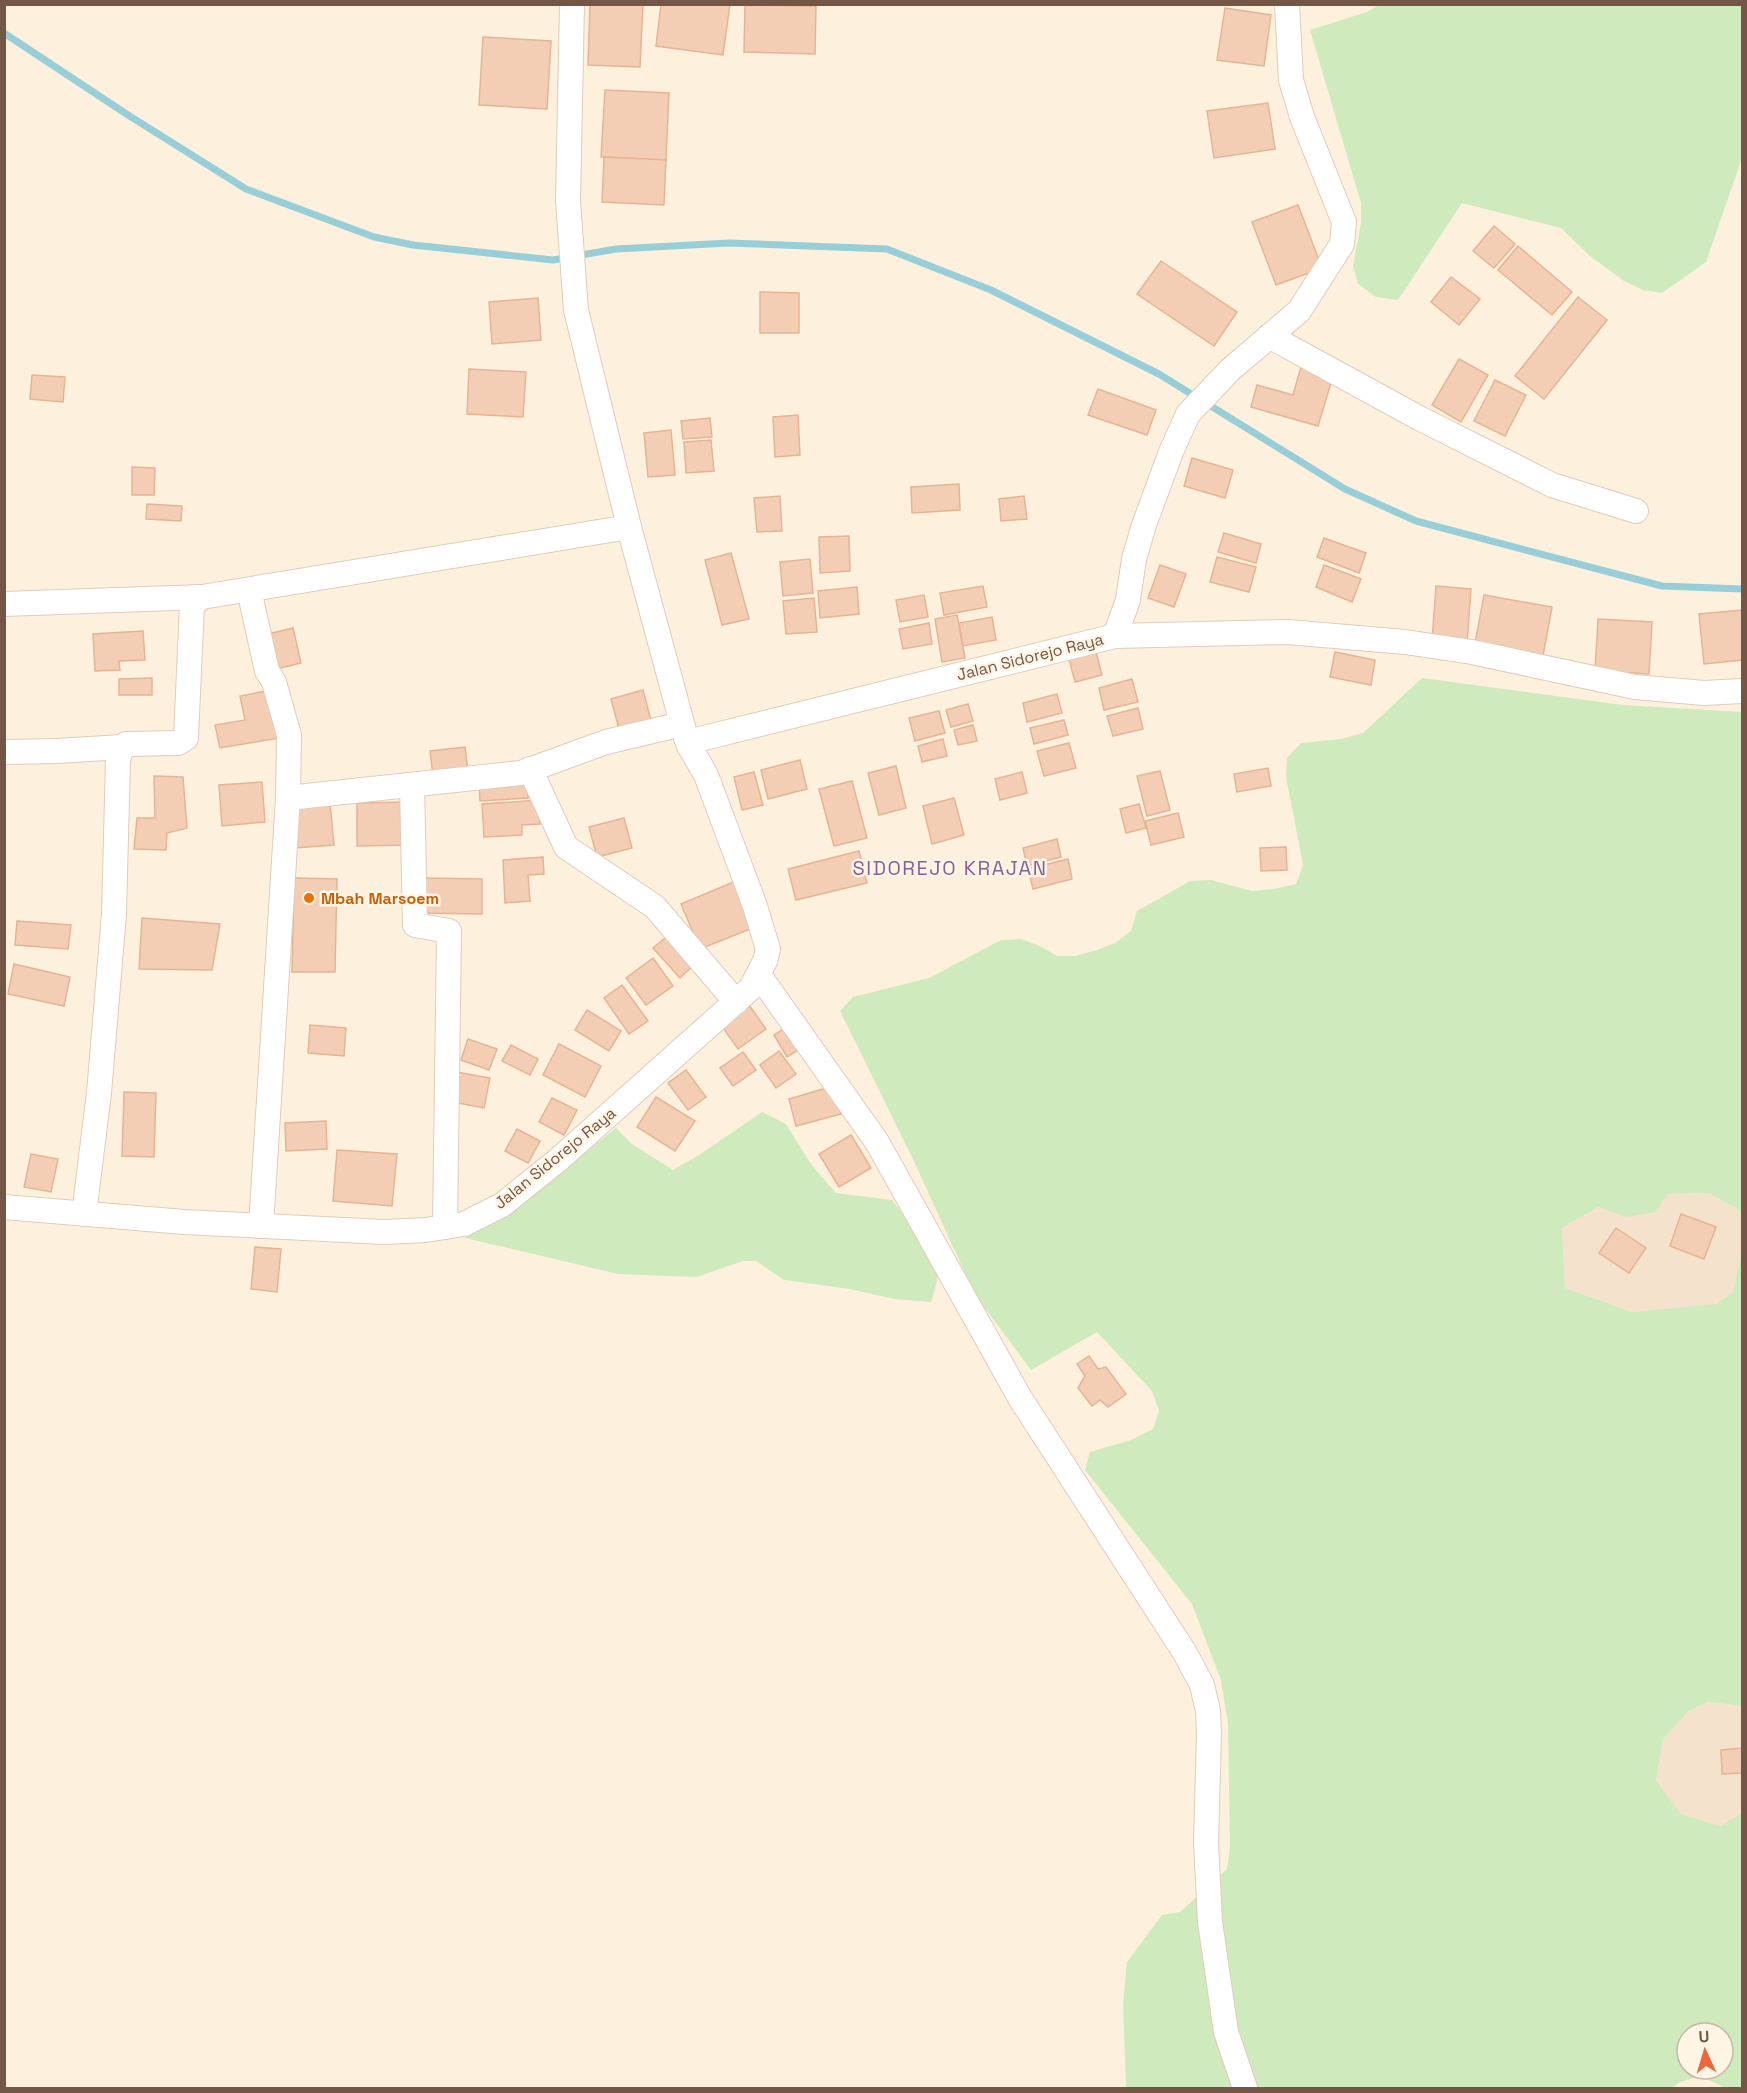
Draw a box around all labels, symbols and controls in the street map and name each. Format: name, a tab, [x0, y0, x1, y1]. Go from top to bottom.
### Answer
street label: Jalan Sidorejo Raya	[954, 629, 1106, 685]
district label: SIDOREJO KRAJAN	[853, 855, 1047, 881]
place label: Mbah Marsoem	[321, 888, 439, 909]
marker: Mbah Marsoem	[302, 891, 316, 905]
street label: Jalan Sidorejo Raya	[490, 1102, 620, 1214]
north arrow	[1675, 2021, 1735, 2081]
text: U	[1698, 2026, 1710, 2047]

